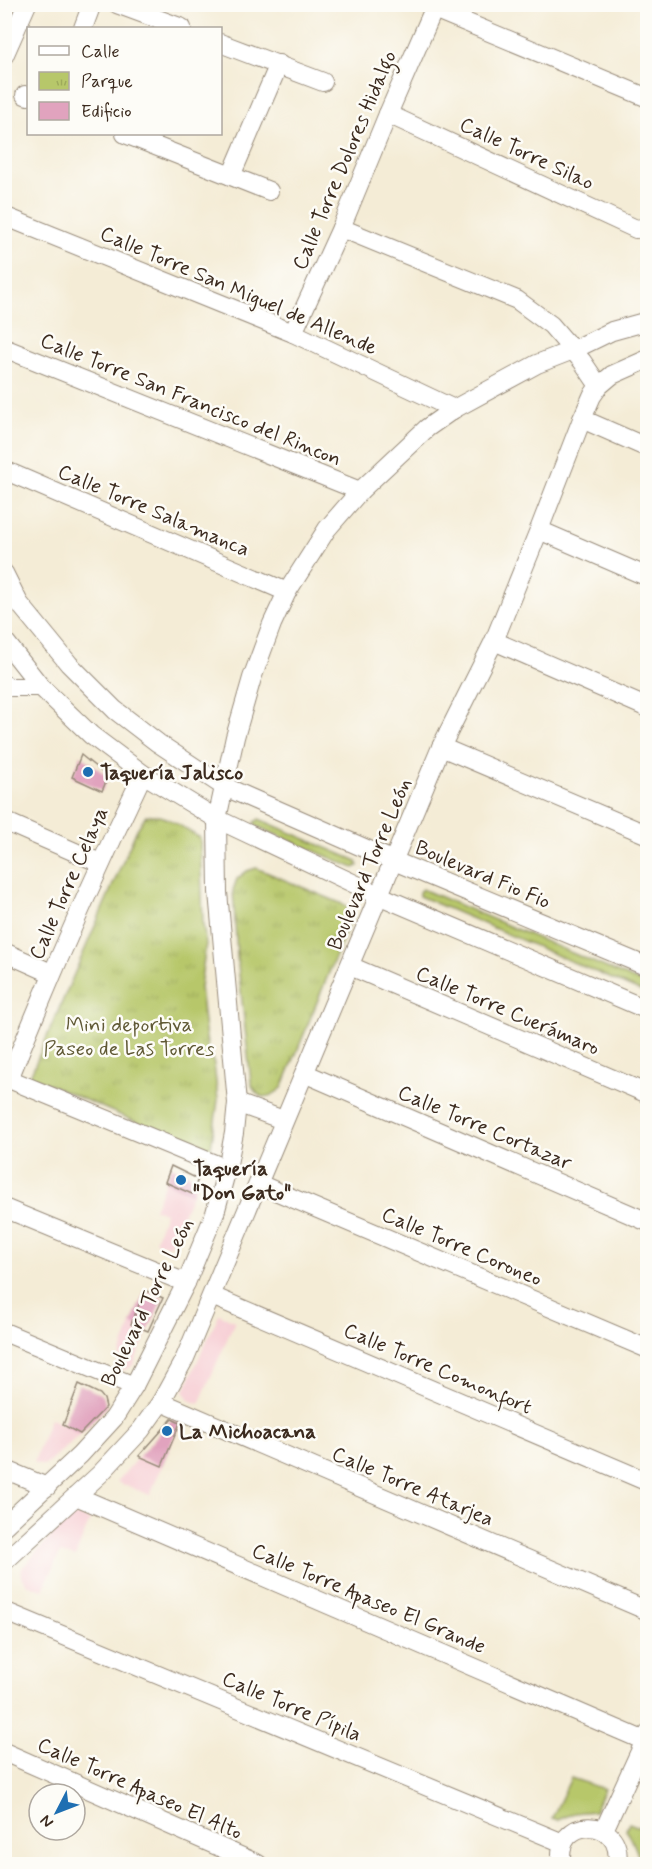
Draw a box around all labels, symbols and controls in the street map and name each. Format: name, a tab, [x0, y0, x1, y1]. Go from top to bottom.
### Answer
legend	[27, 27, 222, 135]
text: Calle	[81, 40, 120, 64]
street label: Calle Torre Dolores Hidalgo	[286, 46, 406, 275]
text: Parque	[81, 70, 133, 94]
text: Edificio	[81, 100, 132, 124]
street label: Calle Torre Silao	[455, 111, 598, 197]
street label: Calle Torre San Miguel de Allende	[96, 220, 382, 362]
street label: Calle Torre San Francisco del Rincon	[36, 327, 345, 473]
street label: Calle Torre Salamanca	[53, 458, 254, 564]
place label: Taquería Jalisco	[100, 759, 243, 787]
marker: Taquería Jalisco	[81, 765, 95, 779]
street label: Boulevard Torre León	[321, 774, 419, 955]
street label: Calle Torre Celaya	[23, 803, 115, 964]
street label: Boulevard Fio Fio	[411, 834, 555, 916]
street label: Calle Torre Cuerámaro	[411, 960, 604, 1062]
park label: Mini deportiva Paseo de Las Torres	[44, 1011, 214, 1063]
street label: Calle Torre Cortazar	[393, 1079, 576, 1177]
place label: Taquería "Don Gato"	[193, 1155, 291, 1207]
marker: Taquería "Don Gato"	[174, 1173, 188, 1187]
street label: Calle Torre Coroneo	[377, 1200, 546, 1293]
street label: Boulevard Torre León	[95, 1213, 201, 1391]
street label: Calle Torre Comonfort	[338, 1317, 536, 1423]
place label: La Michoacana	[179, 1418, 316, 1446]
marker: La Michoacana	[160, 1424, 174, 1438]
street label: Calle Torre Atarjea	[327, 1440, 498, 1534]
street label: Calle Torre Apaseo El Grande	[247, 1537, 490, 1662]
street label: Calle Torre Pípila	[218, 1665, 366, 1749]
street label: Calle Torre Apaseo El Alto	[32, 1731, 247, 1848]
north arrow	[27, 1782, 87, 1842]
text: N	[36, 1810, 58, 1832]

